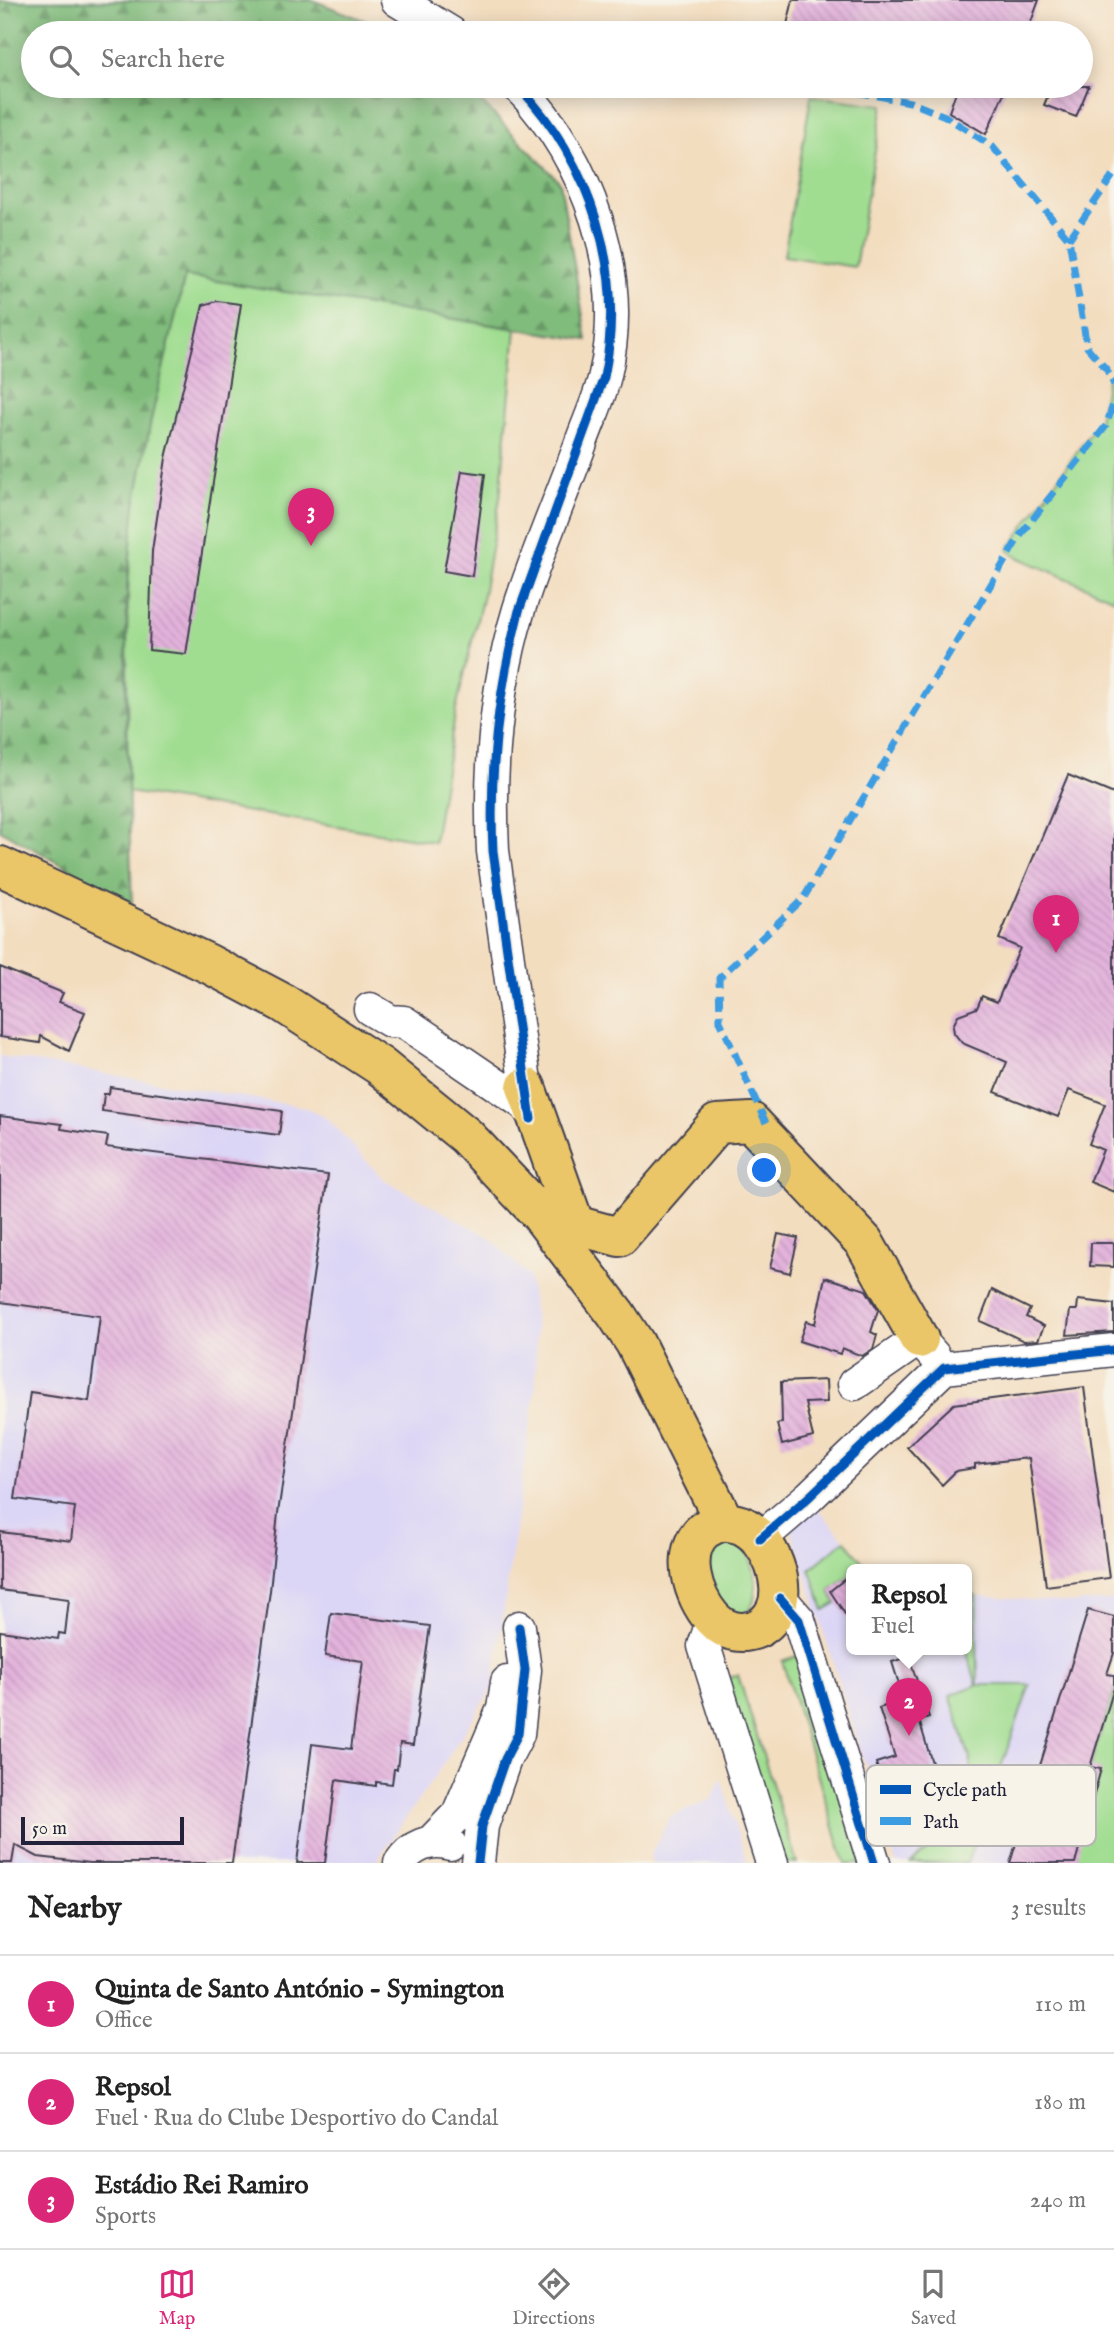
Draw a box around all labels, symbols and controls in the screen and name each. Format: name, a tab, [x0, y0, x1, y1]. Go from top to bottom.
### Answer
search box	[21, 21, 1093, 98]
icon: search	[45, 41, 83, 79]
text: Search here	[101, 43, 225, 76]
pin: 3	[288, 488, 334, 546]
pin: 1	[1033, 895, 1079, 953]
your location	[747, 1153, 781, 1187]
popup	[846, 1564, 972, 1655]
text: Repsol	[871, 1579, 947, 1612]
text: Fuel	[871, 1612, 914, 1641]
pin: 2	[886, 1678, 932, 1736]
legend	[866, 1765, 1096, 1846]
text: Cycle path	[923, 1779, 1007, 1803]
text: Path	[923, 1811, 959, 1835]
scale bar	[21, 1814, 184, 1846]
text: 50 m	[32, 1817, 67, 1841]
text: Nearby	[28, 1890, 121, 1928]
text: 3 results	[1011, 1894, 1086, 1923]
text: Quinta de Santo António - Symington	[95, 1973, 504, 2006]
text: 1	[47, 1990, 55, 2019]
text: 110 m	[1035, 1990, 1086, 2019]
text: Office	[95, 2006, 152, 2035]
text: Repsol	[95, 2071, 171, 2104]
text: 2	[46, 2088, 56, 2117]
text: 180 m	[1034, 2088, 1086, 2117]
text: Fuel · Rua do Clube Desportivo do Candal	[95, 2104, 498, 2133]
text: Estádio Rei Ramiro	[95, 2169, 308, 2202]
text: 3	[47, 2186, 55, 2215]
text: 240 m	[1030, 2186, 1086, 2215]
text: Sports	[95, 2202, 156, 2231]
tab: Map	[158, 2265, 196, 2331]
tab: Directions	[512, 2265, 595, 2331]
tab: Saved	[911, 2265, 956, 2331]

